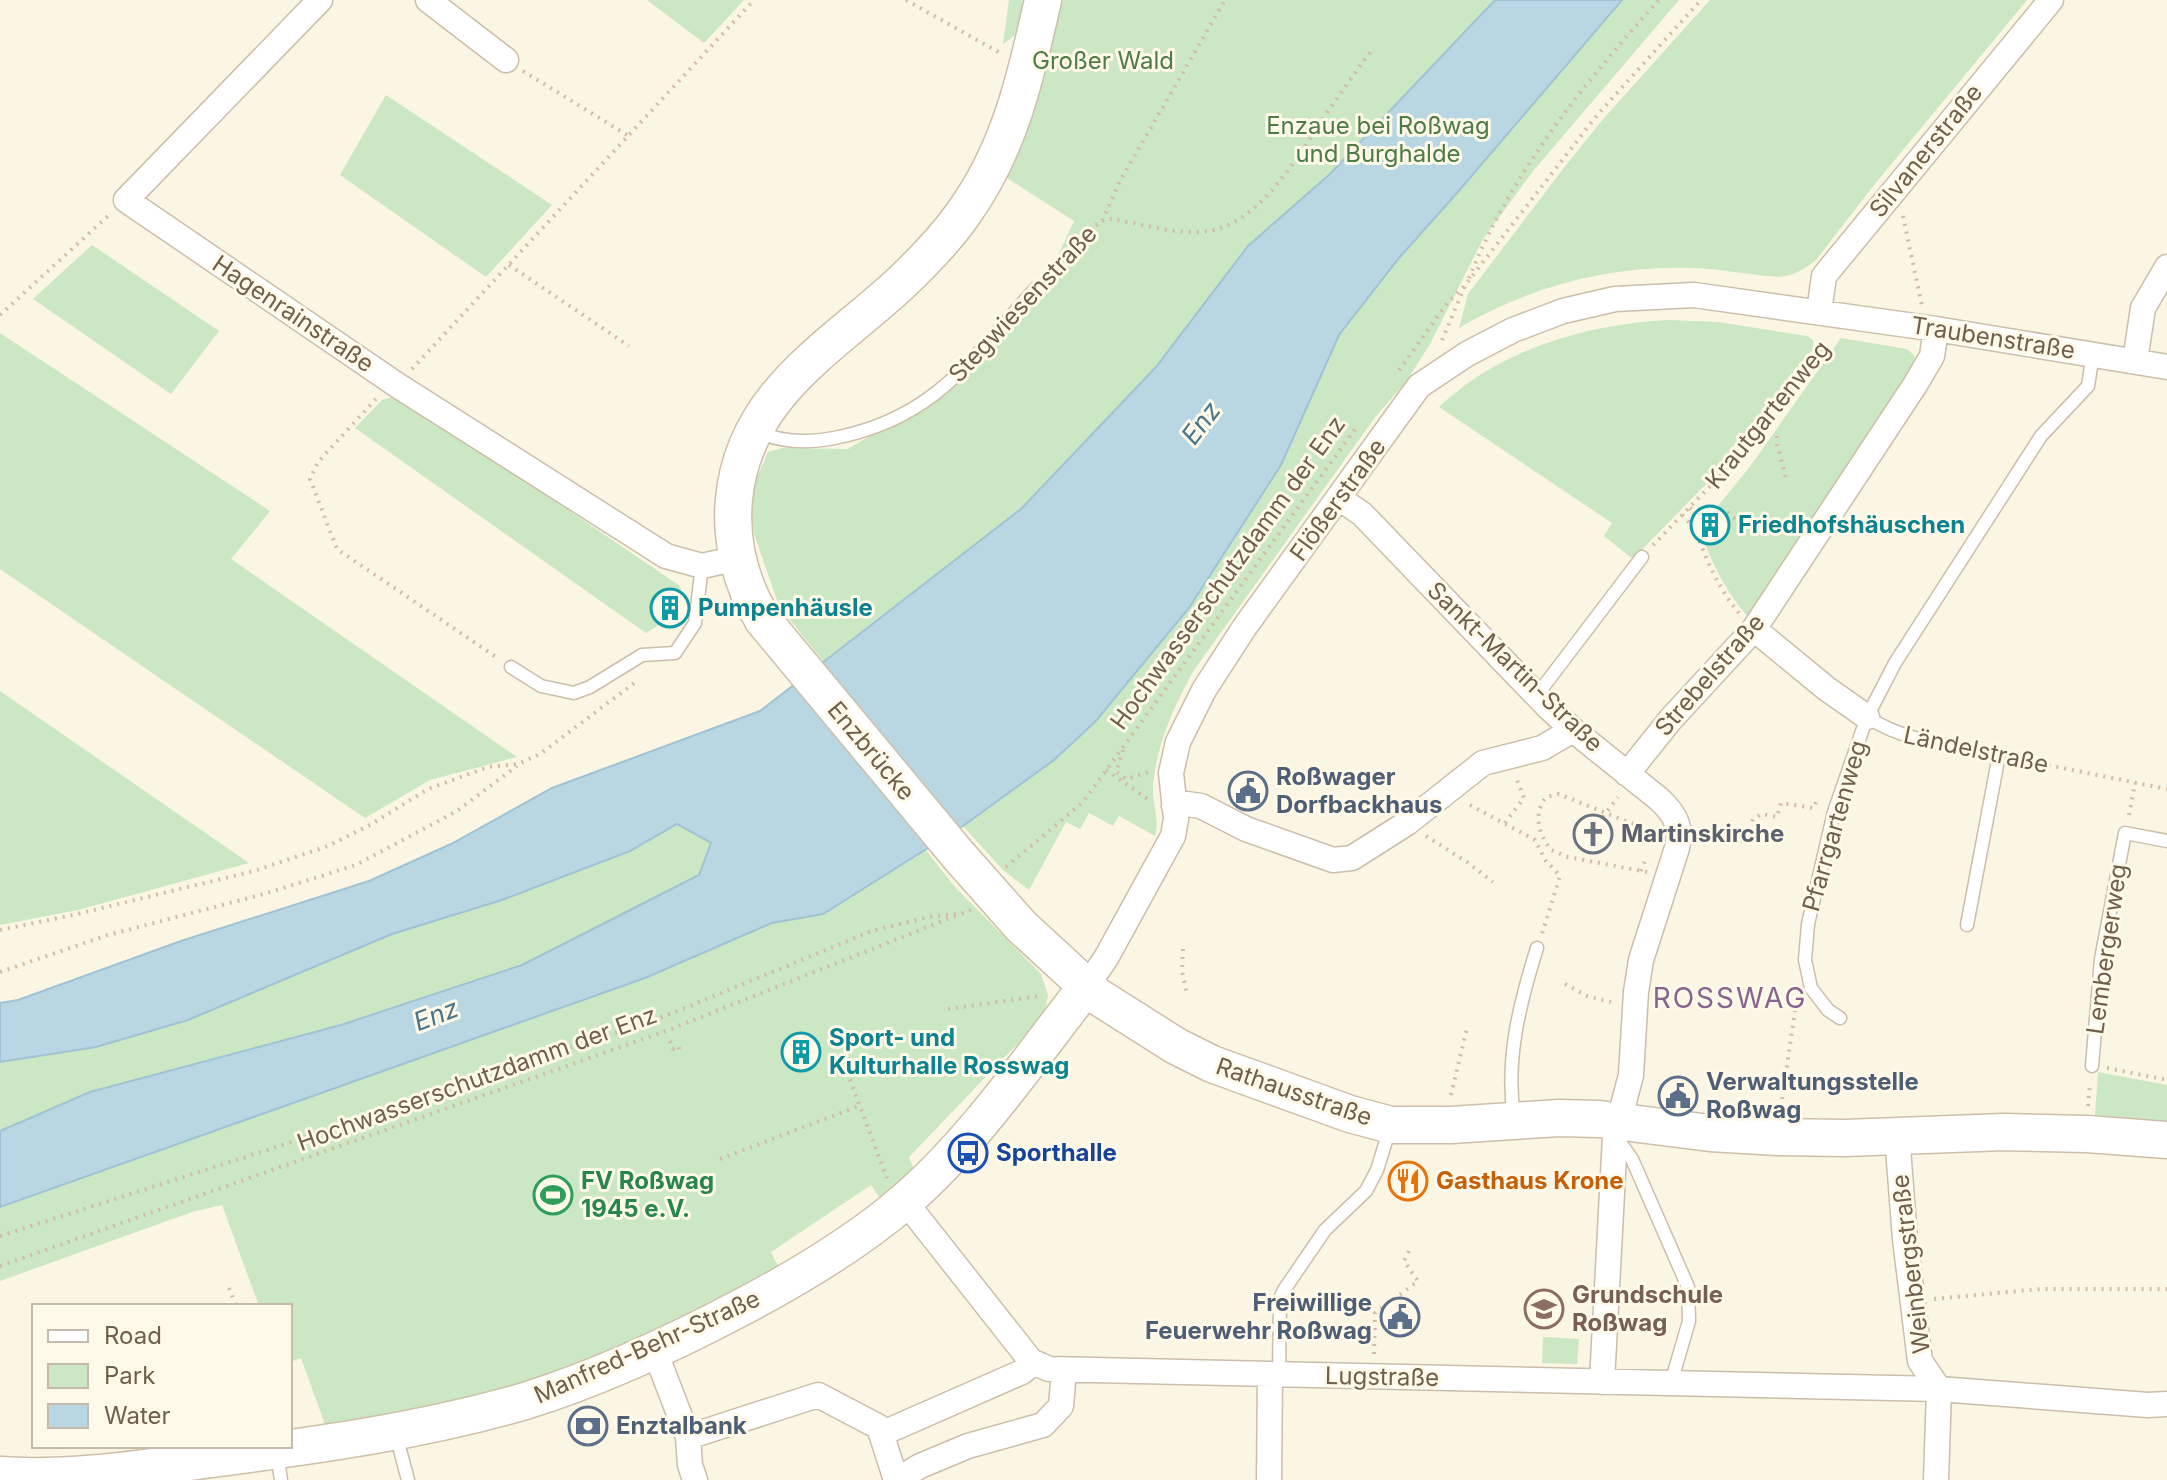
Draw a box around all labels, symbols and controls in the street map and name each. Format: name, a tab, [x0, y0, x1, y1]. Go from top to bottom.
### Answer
park label: Großer Wald	[1032, 46, 1174, 75]
street label: Silvanerstraße	[1863, 78, 1988, 223]
park label: Enzaue bei Roßwag und Burghalde	[1266, 111, 1490, 168]
street label: Stegwiesenstraße	[943, 219, 1103, 388]
street label: Hagenrainstraße	[207, 249, 380, 378]
street label: Traubenstraße	[1909, 310, 2077, 365]
street label: Krautgartenweg	[1699, 335, 1836, 494]
water label: Enz	[1175, 395, 1227, 450]
street label: Hochwasserschutzdamm der Enz	[1104, 410, 1351, 735]
street label: Flößerstraße	[1284, 433, 1392, 566]
building icon: Friedhofshäuschen	[1689, 504, 1731, 546]
place label: Friedhofshäuschen	[1738, 510, 1965, 539]
street label: Sankt-Martin-Straße	[1422, 575, 1609, 758]
building icon: Pumpenhäusle	[649, 587, 691, 629]
place label: Pumpenhäusle	[698, 593, 873, 622]
street label: Strebelstraße	[1649, 608, 1770, 742]
street label: Enzbrücke	[822, 695, 921, 806]
street label: Ländelstraße	[1901, 720, 2051, 779]
street label: Pfarrgartenweg	[1796, 737, 1873, 915]
place label: Roßwager Dorfbackhaus	[1276, 762, 1442, 819]
public building icon: Roßwager Dorfbackhaus	[1227, 770, 1269, 812]
church icon: Martinskirche	[1572, 813, 1614, 855]
place label: Martinskirche	[1621, 819, 1784, 848]
street label: Lembergerweg	[2080, 862, 2133, 1036]
district label: ROSSWAG	[1653, 981, 1807, 1015]
water label: Enz	[409, 992, 463, 1037]
street label: Hochwasserschutzdamm der Enz	[293, 1000, 661, 1157]
place label: Sport- und Kulturhalle Rosswag	[829, 1023, 1070, 1080]
building icon: Sport- und Kulturhalle Rosswag	[780, 1031, 822, 1073]
street label: Rathausstraße	[1212, 1051, 1376, 1132]
place label: Verwaltungsstelle Roßwag	[1706, 1067, 1919, 1124]
public building icon: Verwaltungsstelle Roßwag	[1657, 1075, 1699, 1117]
bus stop icon: Sporthalle	[947, 1132, 989, 1174]
place label: Sporthalle	[996, 1138, 1117, 1167]
restaurant icon: Gasthaus Krone	[1387, 1160, 1429, 1202]
place label: FV Roßwag 1945 e.V.	[581, 1166, 714, 1223]
place label: Gasthaus Krone	[1436, 1166, 1624, 1195]
street label: Weinbergstraße	[1885, 1173, 1936, 1355]
sports icon: FV Roßwag 1945 e.V.	[532, 1174, 574, 1216]
place label: Grundschule Roßwag	[1572, 1280, 1723, 1337]
street label: Manfred-Behr-Straße	[529, 1284, 764, 1409]
place label: Freiwillige Feuerwehr Roßwag	[1145, 1288, 1372, 1345]
school or university icon: Grundschule Roßwag	[1523, 1288, 1565, 1330]
public building icon: Freiwillige Feuerwehr Roßwag	[1379, 1296, 1421, 1338]
legend	[32, 1304, 292, 1448]
text: Road	[104, 1321, 162, 1350]
text: Park	[104, 1361, 155, 1390]
street label: Lugstraße	[1325, 1361, 1439, 1392]
text: Water	[104, 1401, 171, 1430]
bank icon: Enztalbank	[567, 1405, 609, 1447]
place label: Enztalbank	[616, 1411, 747, 1440]

